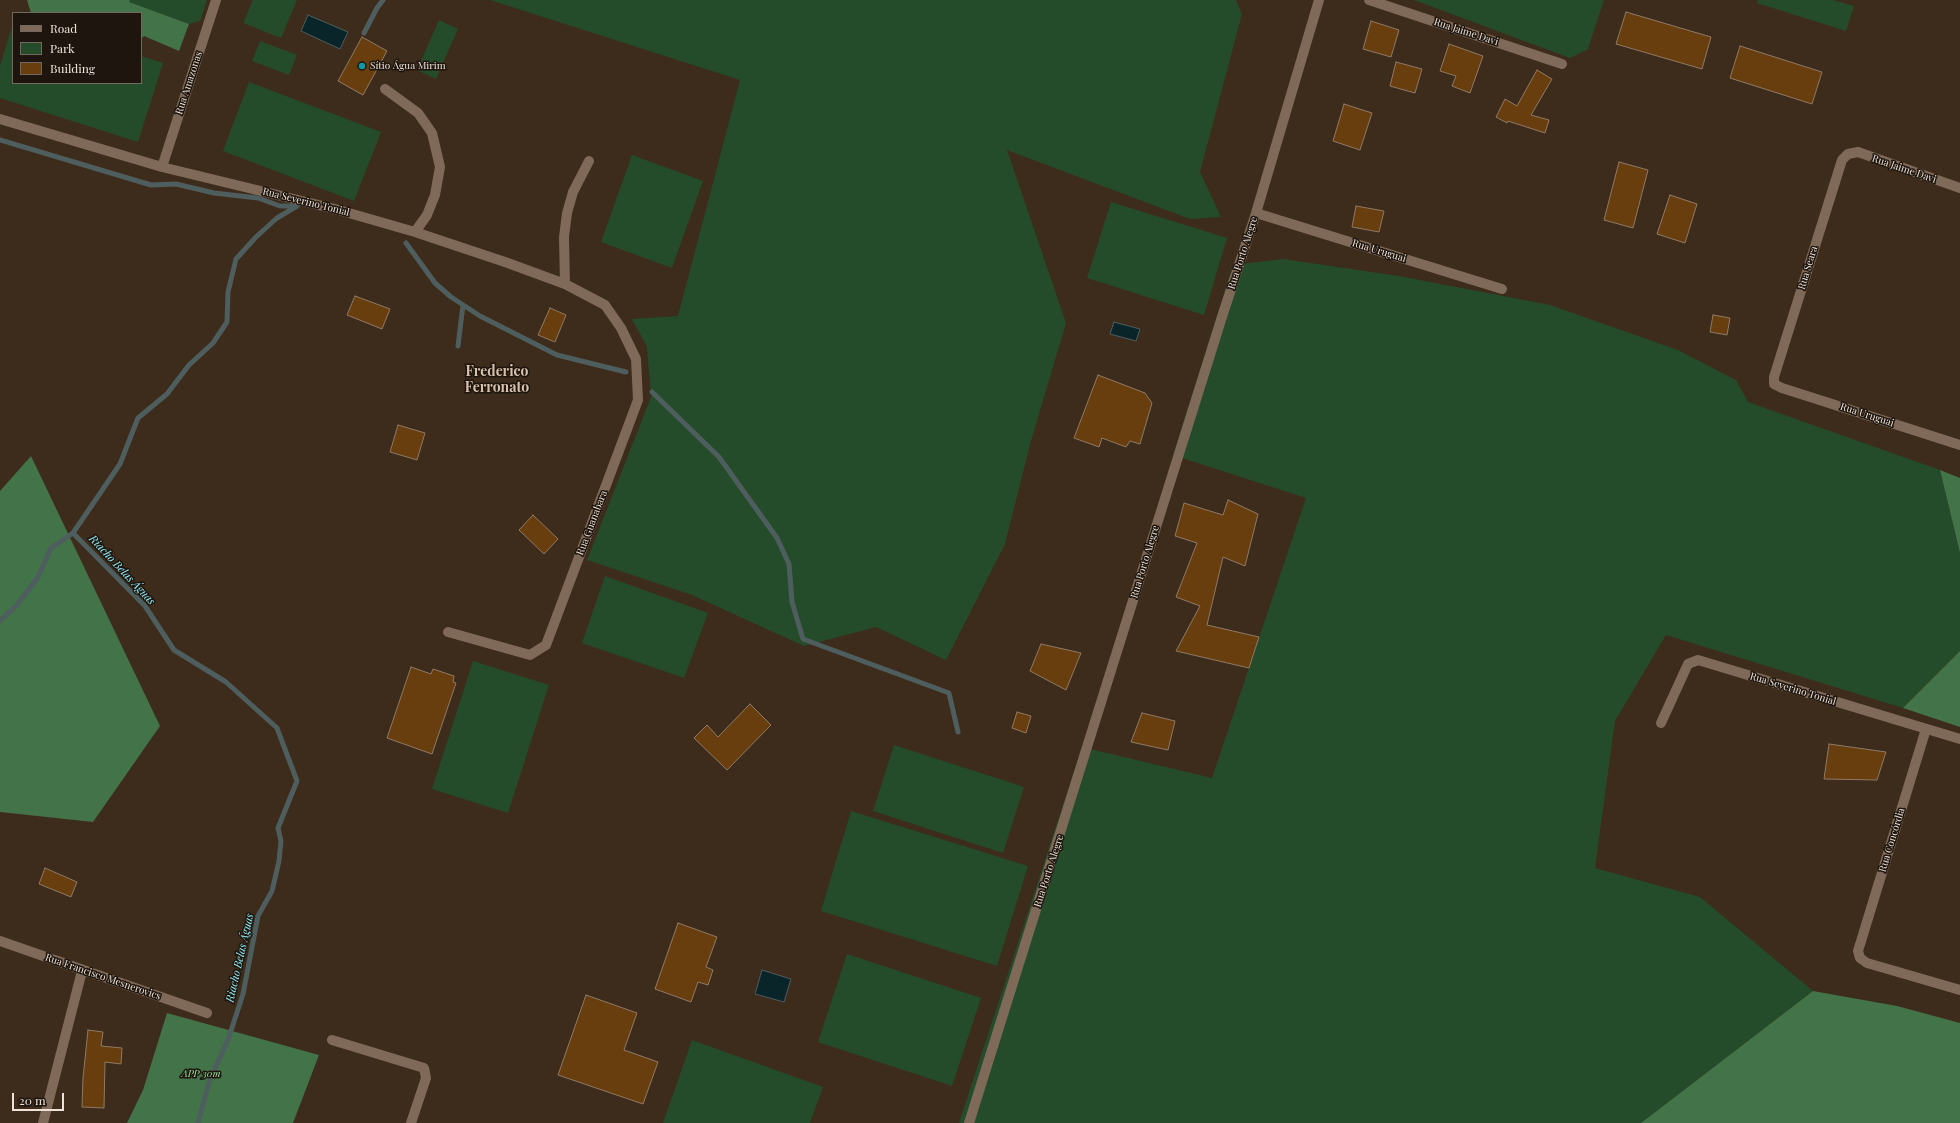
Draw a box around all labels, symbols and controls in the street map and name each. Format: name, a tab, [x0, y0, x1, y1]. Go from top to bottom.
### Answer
legend	[12, 12, 142, 84]
street label: Rua Jaime Davi	[1432, 16, 1500, 48]
text: Road	[50, 20, 77, 36]
text: Park	[50, 40, 75, 56]
street label: Rua Amazonas	[173, 50, 205, 116]
text: Building	[50, 60, 95, 76]
place label: Sítio Água Mirim	[370, 60, 446, 72]
marker: Sítio Água Mirim	[357, 61, 367, 71]
street label: Rua Jaime Davi	[1870, 152, 1938, 186]
street label: Rua Severino Tonial	[261, 185, 351, 219]
street label: Rua Porto Alegre	[1226, 215, 1260, 291]
street label: Rua Uruguai	[1351, 237, 1407, 265]
street label: Rua Seara	[1796, 245, 1820, 291]
district label: Frederico Ferronato	[465, 364, 529, 396]
street label: Rua Uruguai	[1839, 401, 1895, 429]
street label: Rua Guanabara	[574, 489, 610, 557]
street label: Rua Porto Alegre	[1128, 524, 1162, 600]
water label: Riacho Belas Águas	[86, 532, 158, 608]
street label: Rua Severino Tonial	[1749, 670, 1837, 708]
street label: Rua Concórdia	[1877, 806, 1907, 874]
street label: Rua Porto Alegre	[1032, 833, 1066, 909]
water label: Riacho Belas Águas	[223, 912, 257, 1004]
street label: Rua Francisco Mesnerovics	[43, 951, 163, 1003]
park label: APP 30m	[181, 1068, 221, 1080]
scale bar	[14, 1085, 66, 1111]
text: 20 m	[19, 1092, 46, 1108]

